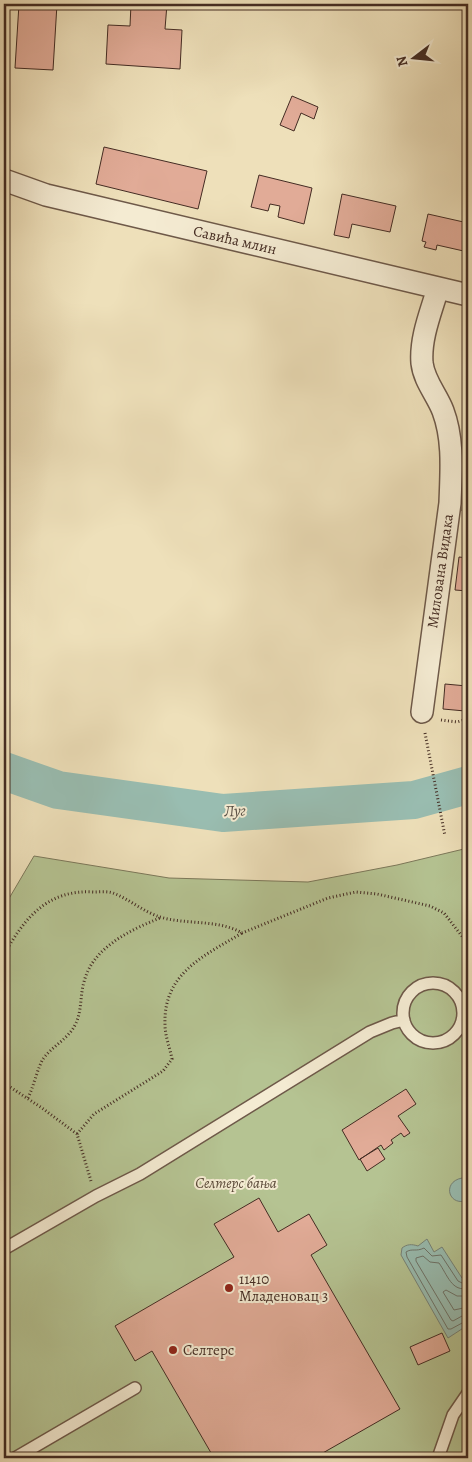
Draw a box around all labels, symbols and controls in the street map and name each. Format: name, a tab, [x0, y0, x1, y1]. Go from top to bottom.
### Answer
north arrow	[390, 32, 440, 82]
text: N	[391, 54, 413, 69]
street label: Савића млин	[191, 221, 279, 259]
street label: Милована Видака	[422, 512, 458, 629]
water label: Луг	[223, 800, 247, 822]
park label: Селтерс бања	[195, 1173, 277, 1193]
place label: 11410 Младеновац 3	[239, 1269, 328, 1306]
marker: 11410 Младеновац 3	[223, 1282, 235, 1294]
place label: Селтерс	[183, 1340, 234, 1360]
marker: Селтерс	[167, 1344, 179, 1356]

